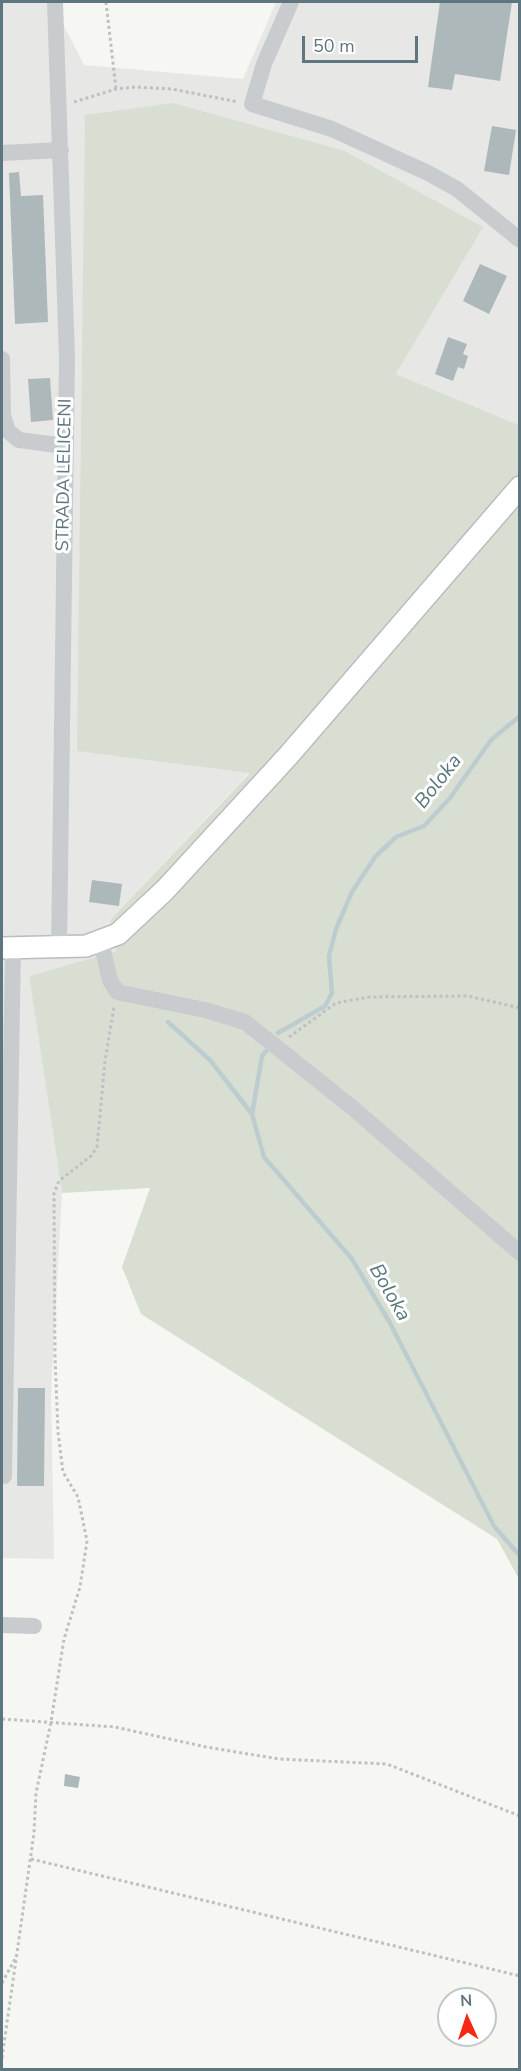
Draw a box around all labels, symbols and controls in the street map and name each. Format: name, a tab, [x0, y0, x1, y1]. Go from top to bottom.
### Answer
scale bar	[305, 24, 420, 62]
text: 50 m	[313, 34, 355, 58]
street label: STRADA LELICENI	[53, 398, 77, 552]
water label: Boloka	[410, 750, 468, 814]
water label: Boloka	[363, 1260, 415, 1326]
north arrow	[437, 1987, 497, 2047]
text: N	[460, 1990, 473, 2012]

